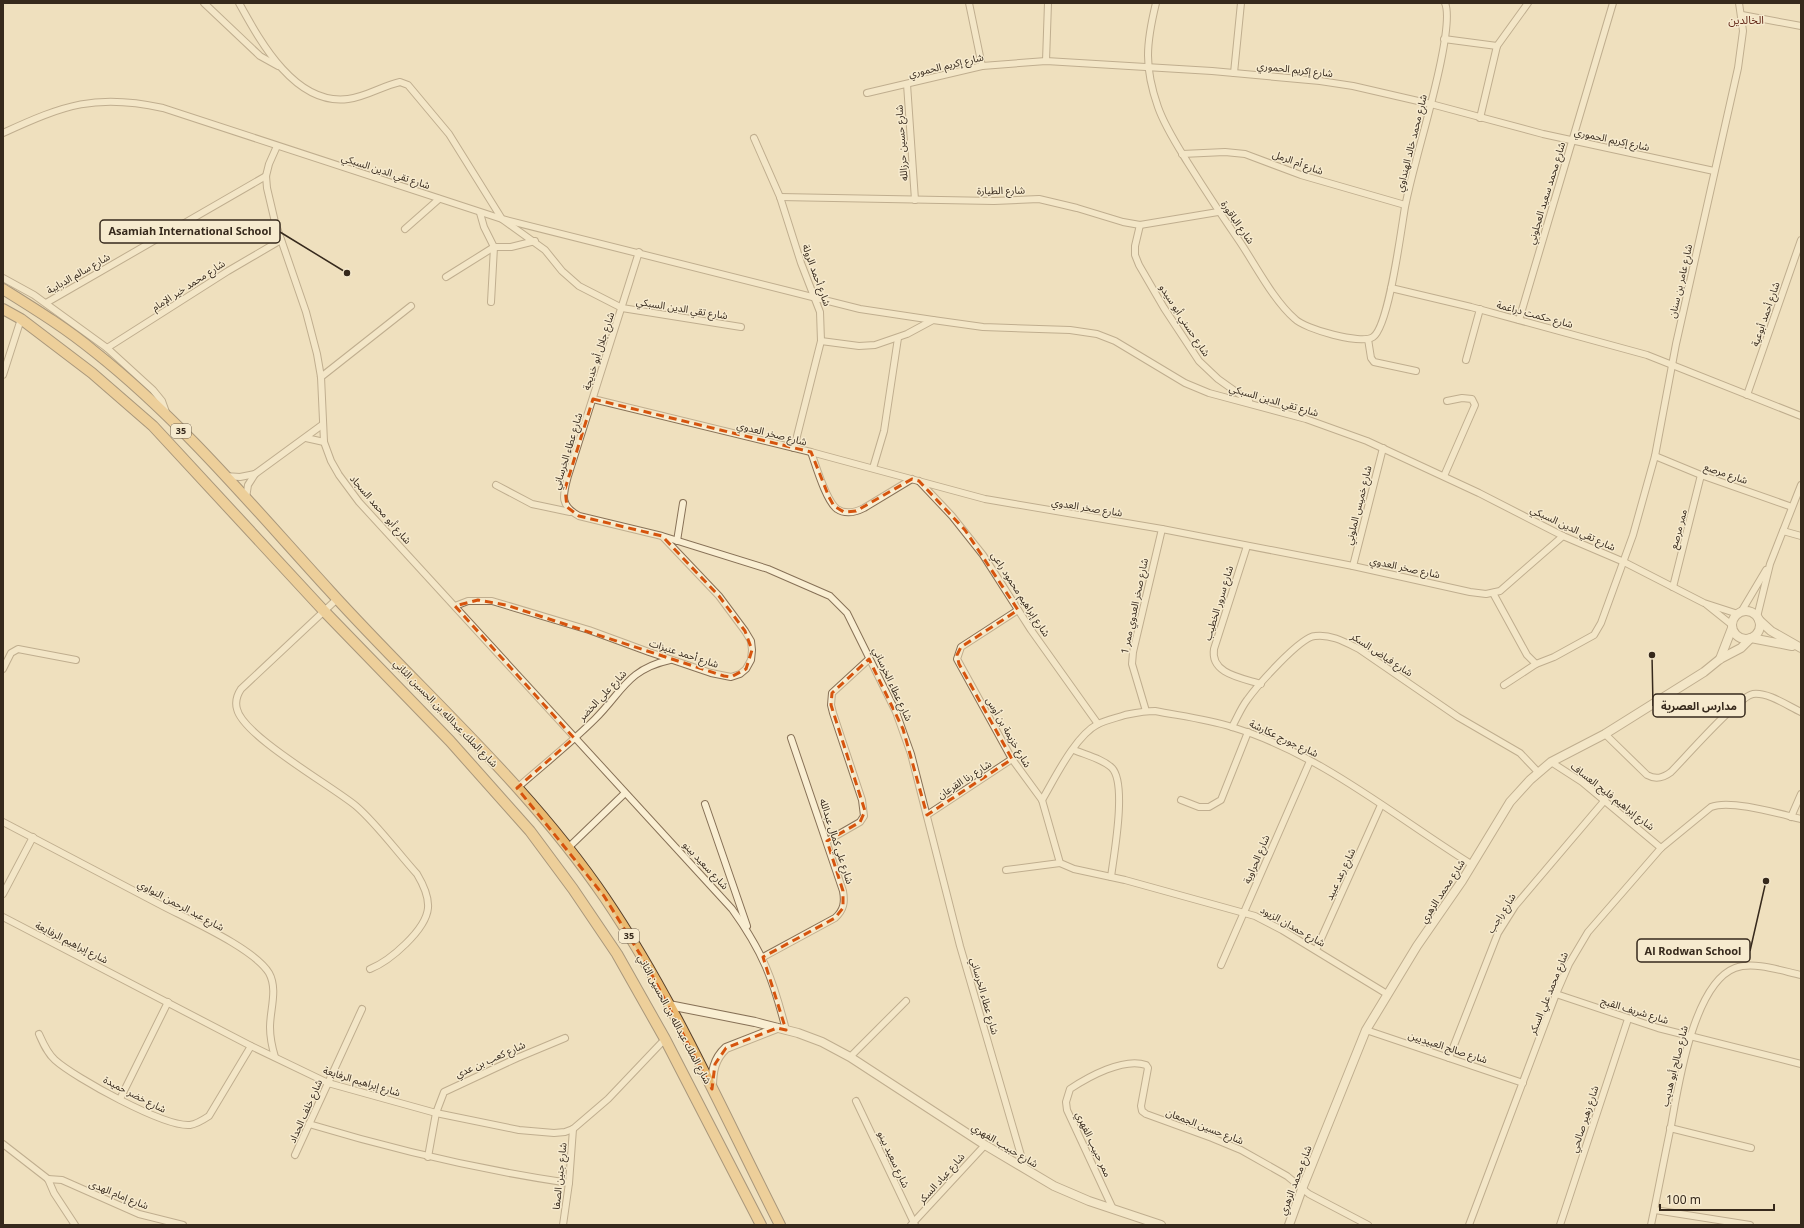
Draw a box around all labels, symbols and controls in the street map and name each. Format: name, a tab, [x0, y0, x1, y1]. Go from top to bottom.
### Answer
district label: الخالدين	[1728, 9, 1764, 32]
street label: شارع إكريم الحموري	[906, 47, 986, 84]
street label: شارع إكريم الحموري	[1256, 55, 1334, 84]
street label: شارع محمد خالد الهنداوي	[1389, 92, 1434, 194]
street label: شارع حسين حرزالله	[888, 104, 915, 182]
street label: شارع إكريم الحموري	[1572, 121, 1652, 158]
street label: شارع محمد سعيد العجلوني	[1521, 139, 1572, 247]
street label: شارع أم الرمل	[1269, 144, 1326, 181]
street label: شارع تقي الدين السبكي	[339, 147, 433, 196]
street label: شارع الطيارة	[977, 180, 1025, 201]
street label: شارع الباقورة	[1215, 196, 1261, 249]
callout: Asamiah International School	[100, 220, 280, 243]
text: Asamiah International School	[108, 220, 272, 243]
street label: شارع أحمد الرولة	[796, 241, 838, 309]
street label: شارع عامر بن سنان	[1662, 242, 1699, 320]
street label: شارع سالم الدبايبة	[42, 247, 114, 300]
street label: شارع محمد خير الإمام	[147, 253, 230, 317]
street label: شارع حسني أبو سيدو	[1153, 279, 1216, 361]
street label: شارع أحمد أبوعية	[1745, 279, 1786, 349]
street label: شارع تقي الدين السبكي	[635, 291, 729, 326]
street label: شارع حكمت دراغمة	[1494, 294, 1576, 335]
street label: شارع جلال أبو خديجة	[576, 309, 621, 393]
street label: شارع تقي الدين السبكي	[1226, 378, 1321, 423]
street label: شارع عطاء الخرساني	[546, 410, 589, 492]
street label: شارع صخر العدوي	[735, 415, 809, 452]
road number: 35	[171, 424, 191, 438]
street label: شارع مرصع	[1701, 456, 1751, 491]
street label: شارع خميس الملوني	[1338, 463, 1379, 547]
street label: شارع أبو محمد السجاد	[344, 469, 417, 549]
street label: شارع صخر العدوي	[1050, 492, 1124, 523]
street label: شارع تقي الدين السبكي	[1526, 499, 1619, 558]
street label: ممر مرصع	[1663, 507, 1694, 552]
street label: شارع إبراهيم محمود راعي	[985, 547, 1056, 641]
street label: شارع صخر العدوي	[1368, 550, 1442, 585]
street label: شارع صخر العدوي ممر 1	[1114, 556, 1155, 656]
street label: شارع سرور الخطيب	[1197, 563, 1240, 643]
street label: شارع فياض السكر	[1345, 626, 1418, 683]
street label: شارع أحمد عنيزات	[646, 632, 722, 675]
street label: شارع عطاء الخرساني	[866, 644, 919, 725]
street label: شارع الملك عبدالله بن الحسين الثاني	[388, 654, 504, 773]
street label: شارع علي الخضر	[572, 664, 632, 727]
street label: شارع خزيمة بن أوس	[980, 693, 1038, 772]
callout: مدارس العصرية	[1653, 694, 1745, 717]
text: مدارس العصرية	[1661, 695, 1737, 718]
street label: شارع جورج عكارشة	[1246, 713, 1322, 764]
street label: شارع رنا القرعان	[933, 754, 996, 805]
street label: شارع إبراهيم فليح العساف	[1566, 757, 1660, 836]
street label: شارع علي كمال عبدالله	[813, 796, 860, 887]
street label: شارع الحراوية	[1237, 831, 1276, 887]
street label: شارع سعيد بينو	[677, 836, 734, 895]
street label: شارع رعد عبيد	[1319, 844, 1362, 904]
street label: شارع محمد الزهري	[1414, 855, 1471, 928]
street label: شارع عبد الرحمن النواوي	[133, 874, 228, 937]
street label: شارع راجب	[1481, 889, 1522, 938]
street label: شارع حمدان الزيود	[1256, 900, 1329, 953]
street label: شارع إبراهيم الرفايعة	[31, 915, 112, 970]
road number: 35	[619, 929, 639, 943]
callout: Al Rodwan School	[1637, 939, 1750, 962]
text: Al Rodwan School	[1645, 940, 1741, 963]
street label: شارع محمد علي السكر	[1522, 948, 1575, 1039]
street label: شارع الملك عبدالله بن الحسين الثاني	[631, 950, 718, 1088]
street label: شارع عطاء الخرساني	[963, 955, 1006, 1037]
street label: شارع شريف القبج	[1598, 990, 1672, 1031]
street label: شارع صالح أبو هديب	[1654, 1023, 1695, 1109]
street label: شارع صالح العبيديين	[1405, 1025, 1490, 1070]
street label: شارع كعب بن عدي	[451, 1034, 529, 1084]
street label: شارع إبراهيم الرفايعة	[321, 1060, 403, 1103]
street label: شارع خضر حميدة	[99, 1069, 170, 1119]
street label: شارع خلف الحداد	[282, 1076, 329, 1147]
street label: شارع زهير صالحي	[1564, 1083, 1605, 1156]
street label: شارع حسين الجمعان	[1163, 1102, 1247, 1151]
street label: ممر حبيب الفهري	[1069, 1108, 1118, 1181]
street label: شارع حبيب الفهري	[967, 1117, 1043, 1174]
street label: شارع سعيد بينو	[871, 1127, 916, 1192]
street label: شارع جنين الصفا	[546, 1141, 573, 1211]
street label: شارع محمد الزهري	[1273, 1142, 1318, 1218]
street label: شارع عياد السكر	[912, 1148, 971, 1210]
street label: شارع إمام الهدى	[86, 1173, 152, 1216]
scale bar	[1660, 1186, 1774, 1212]
text: 100 m	[1666, 1188, 1701, 1213]

